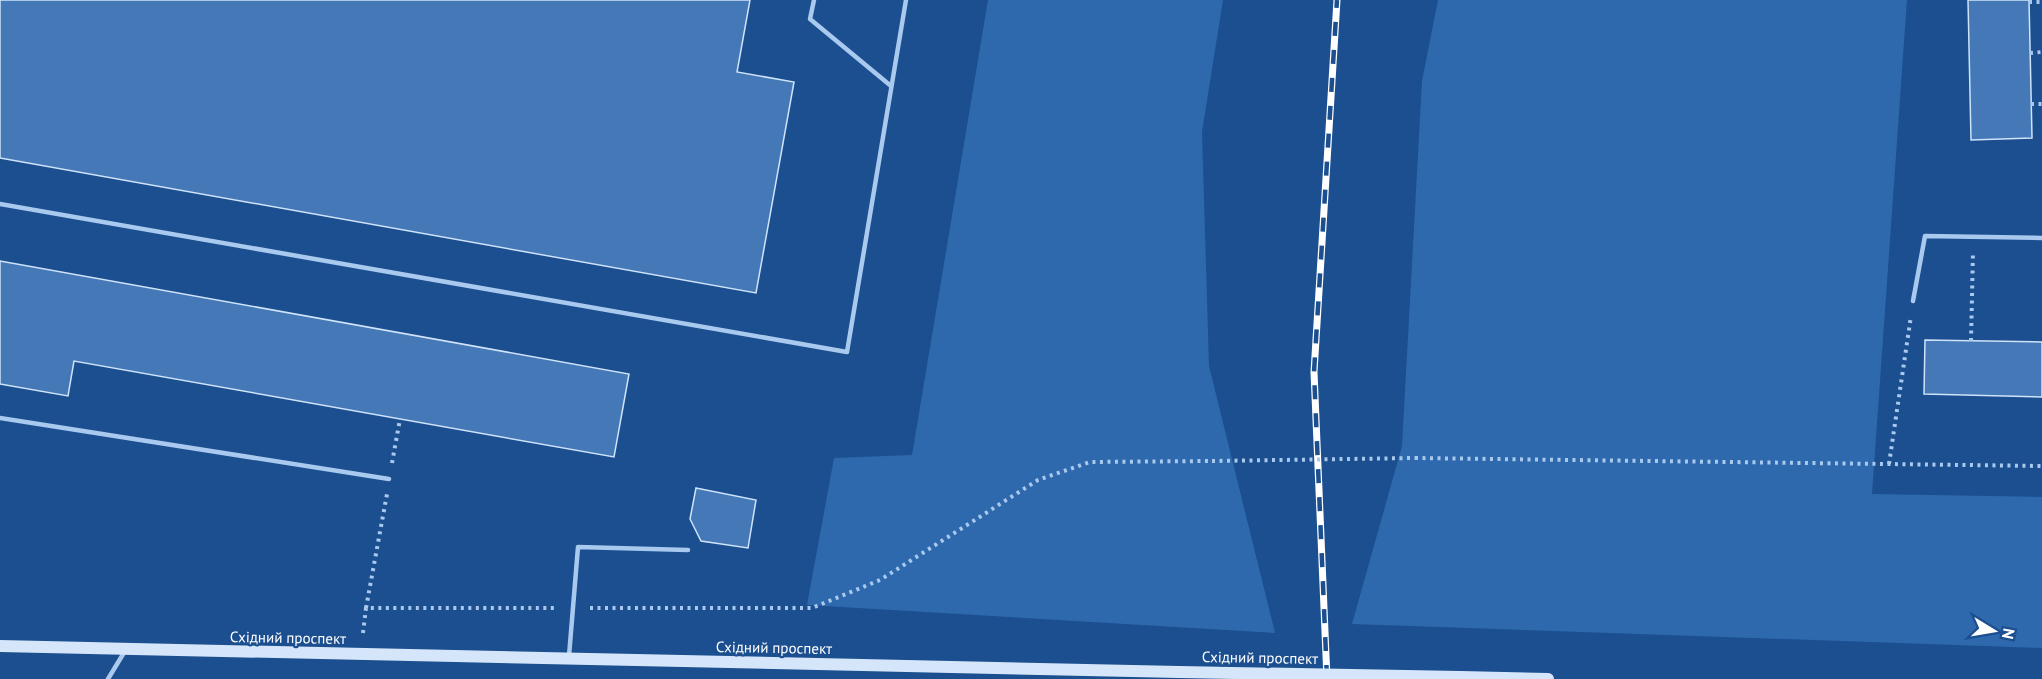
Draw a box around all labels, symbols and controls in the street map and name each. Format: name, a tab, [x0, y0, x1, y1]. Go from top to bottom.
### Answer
north arrow	[1964, 601, 2024, 661]
street label: Східний проспект	[230, 627, 346, 648]
text: N	[1998, 627, 2020, 641]
street label: Східний проспект	[716, 637, 832, 658]
street label: Східний проспект	[1202, 647, 1318, 668]

